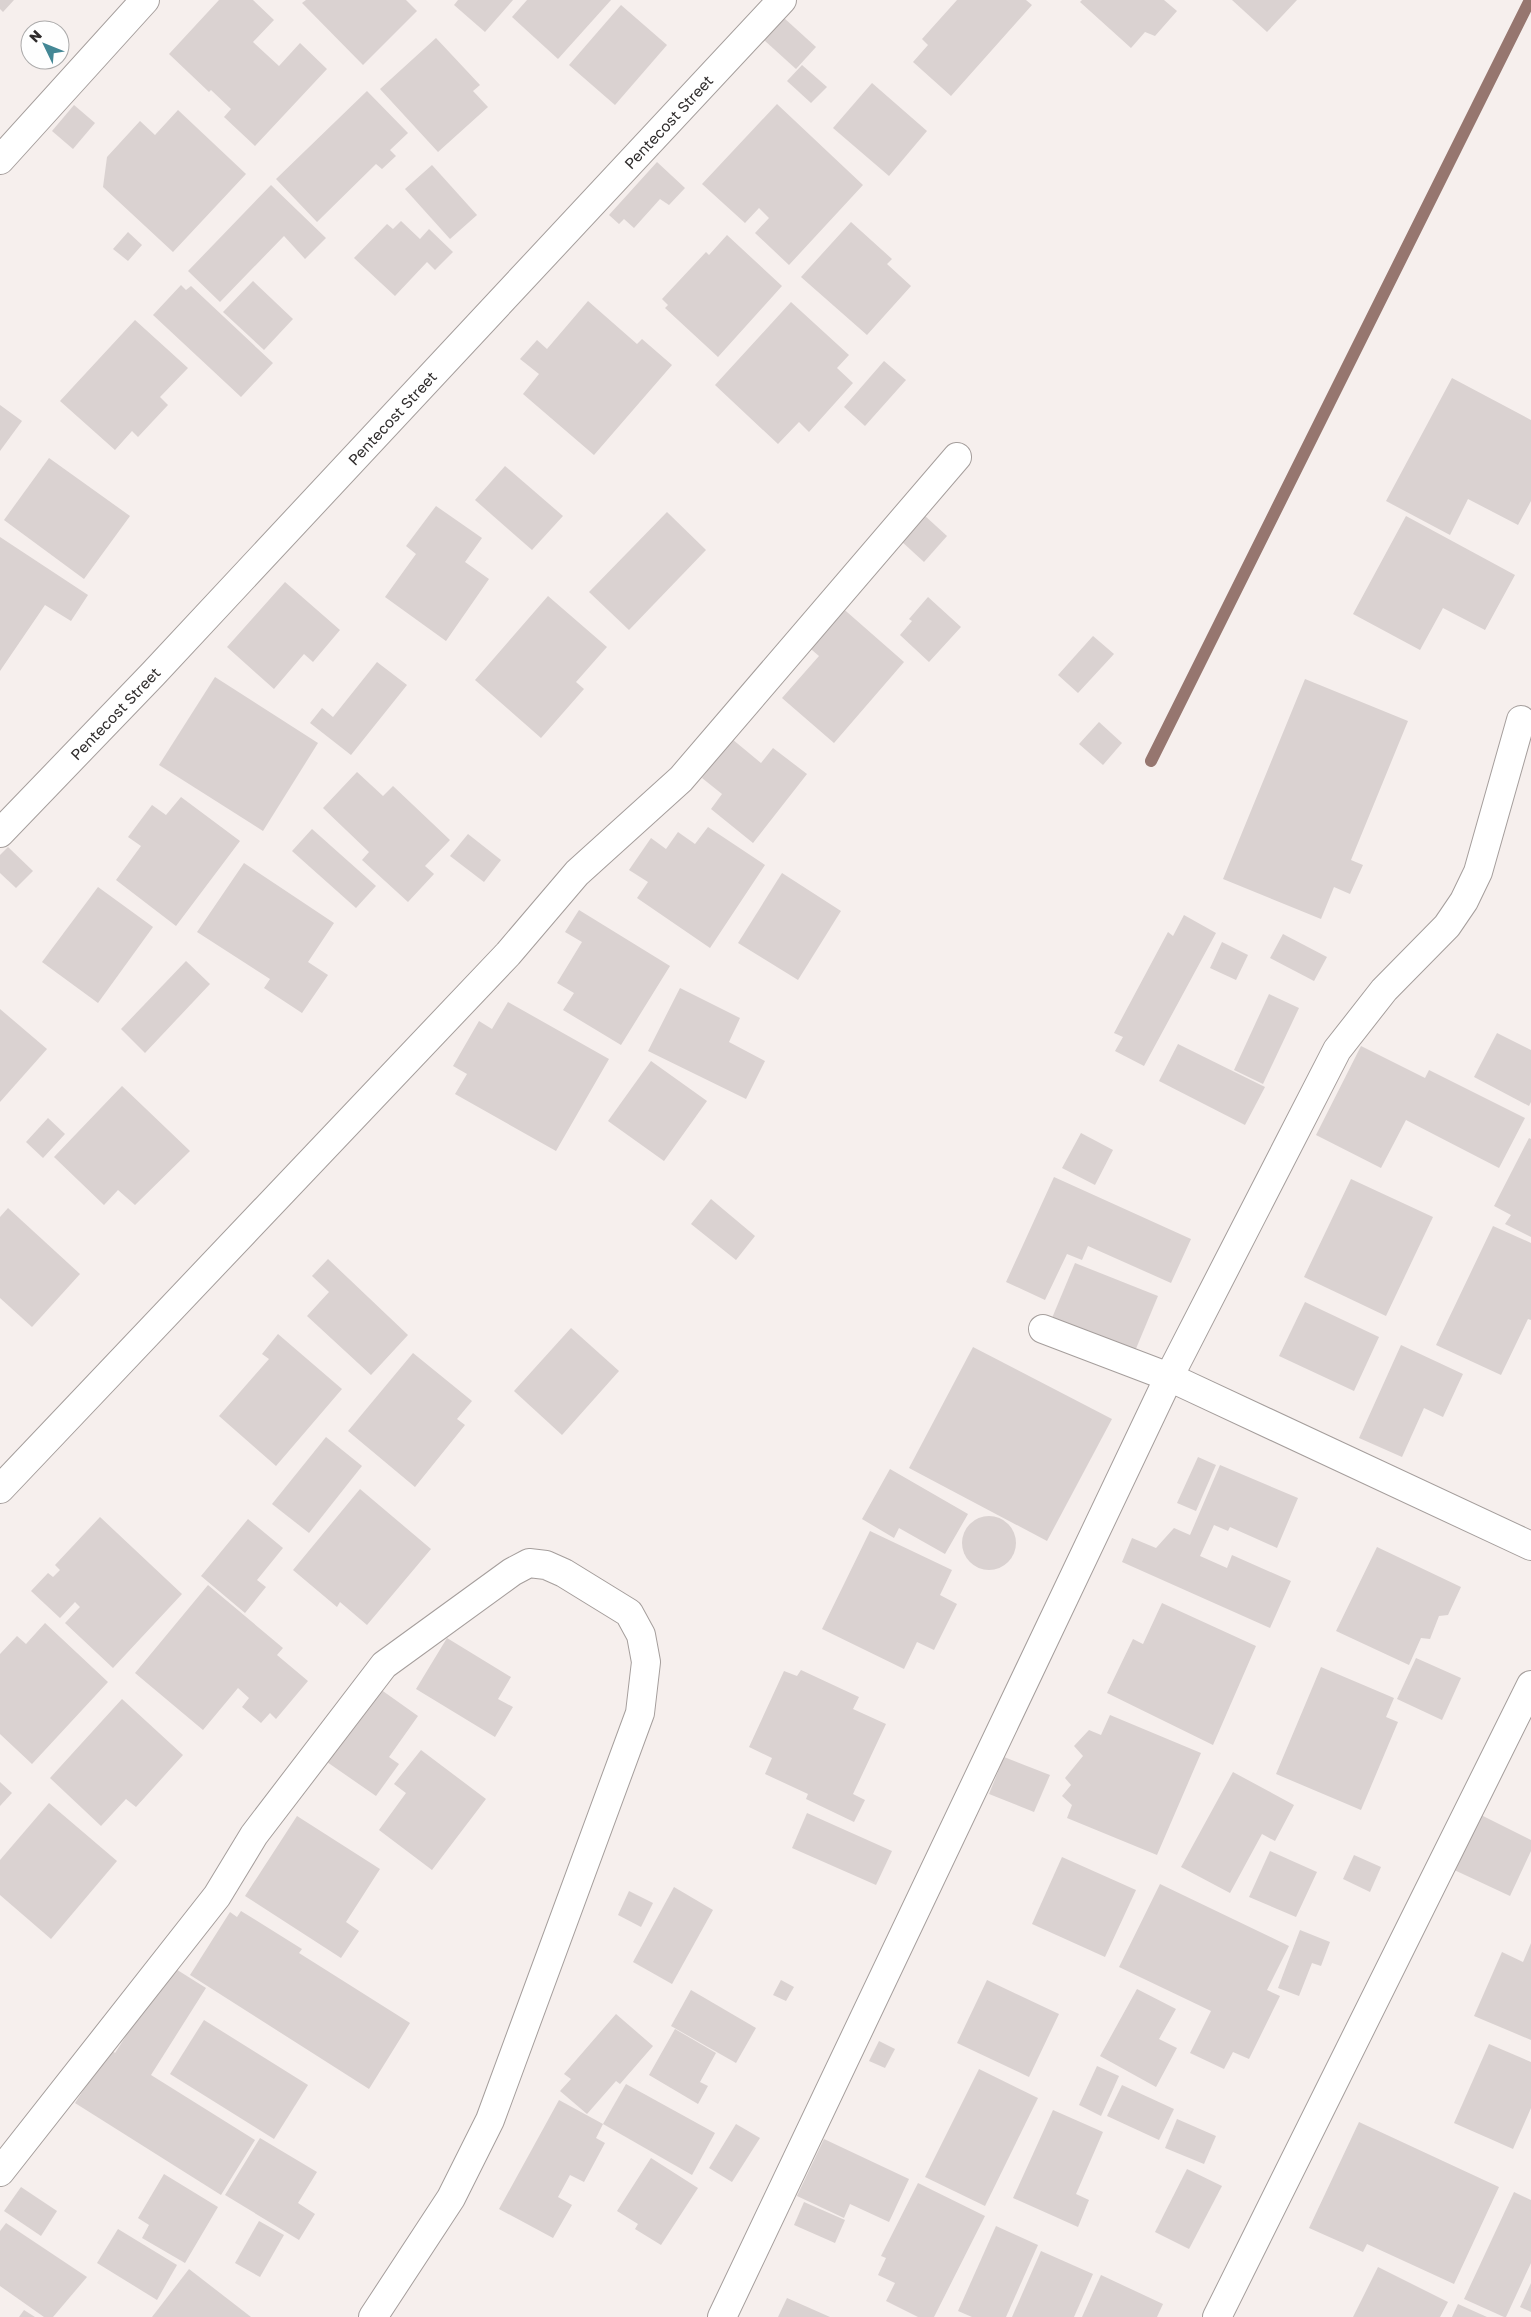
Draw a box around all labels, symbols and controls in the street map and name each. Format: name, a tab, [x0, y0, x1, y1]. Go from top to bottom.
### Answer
north arrow	[20, 20, 70, 70]
text: N	[25, 26, 45, 45]
street label: Pentecost Street	[620, 71, 716, 172]
street label: Pentecost Street	[344, 367, 440, 468]
street label: Pentecost Street	[66, 663, 164, 763]

